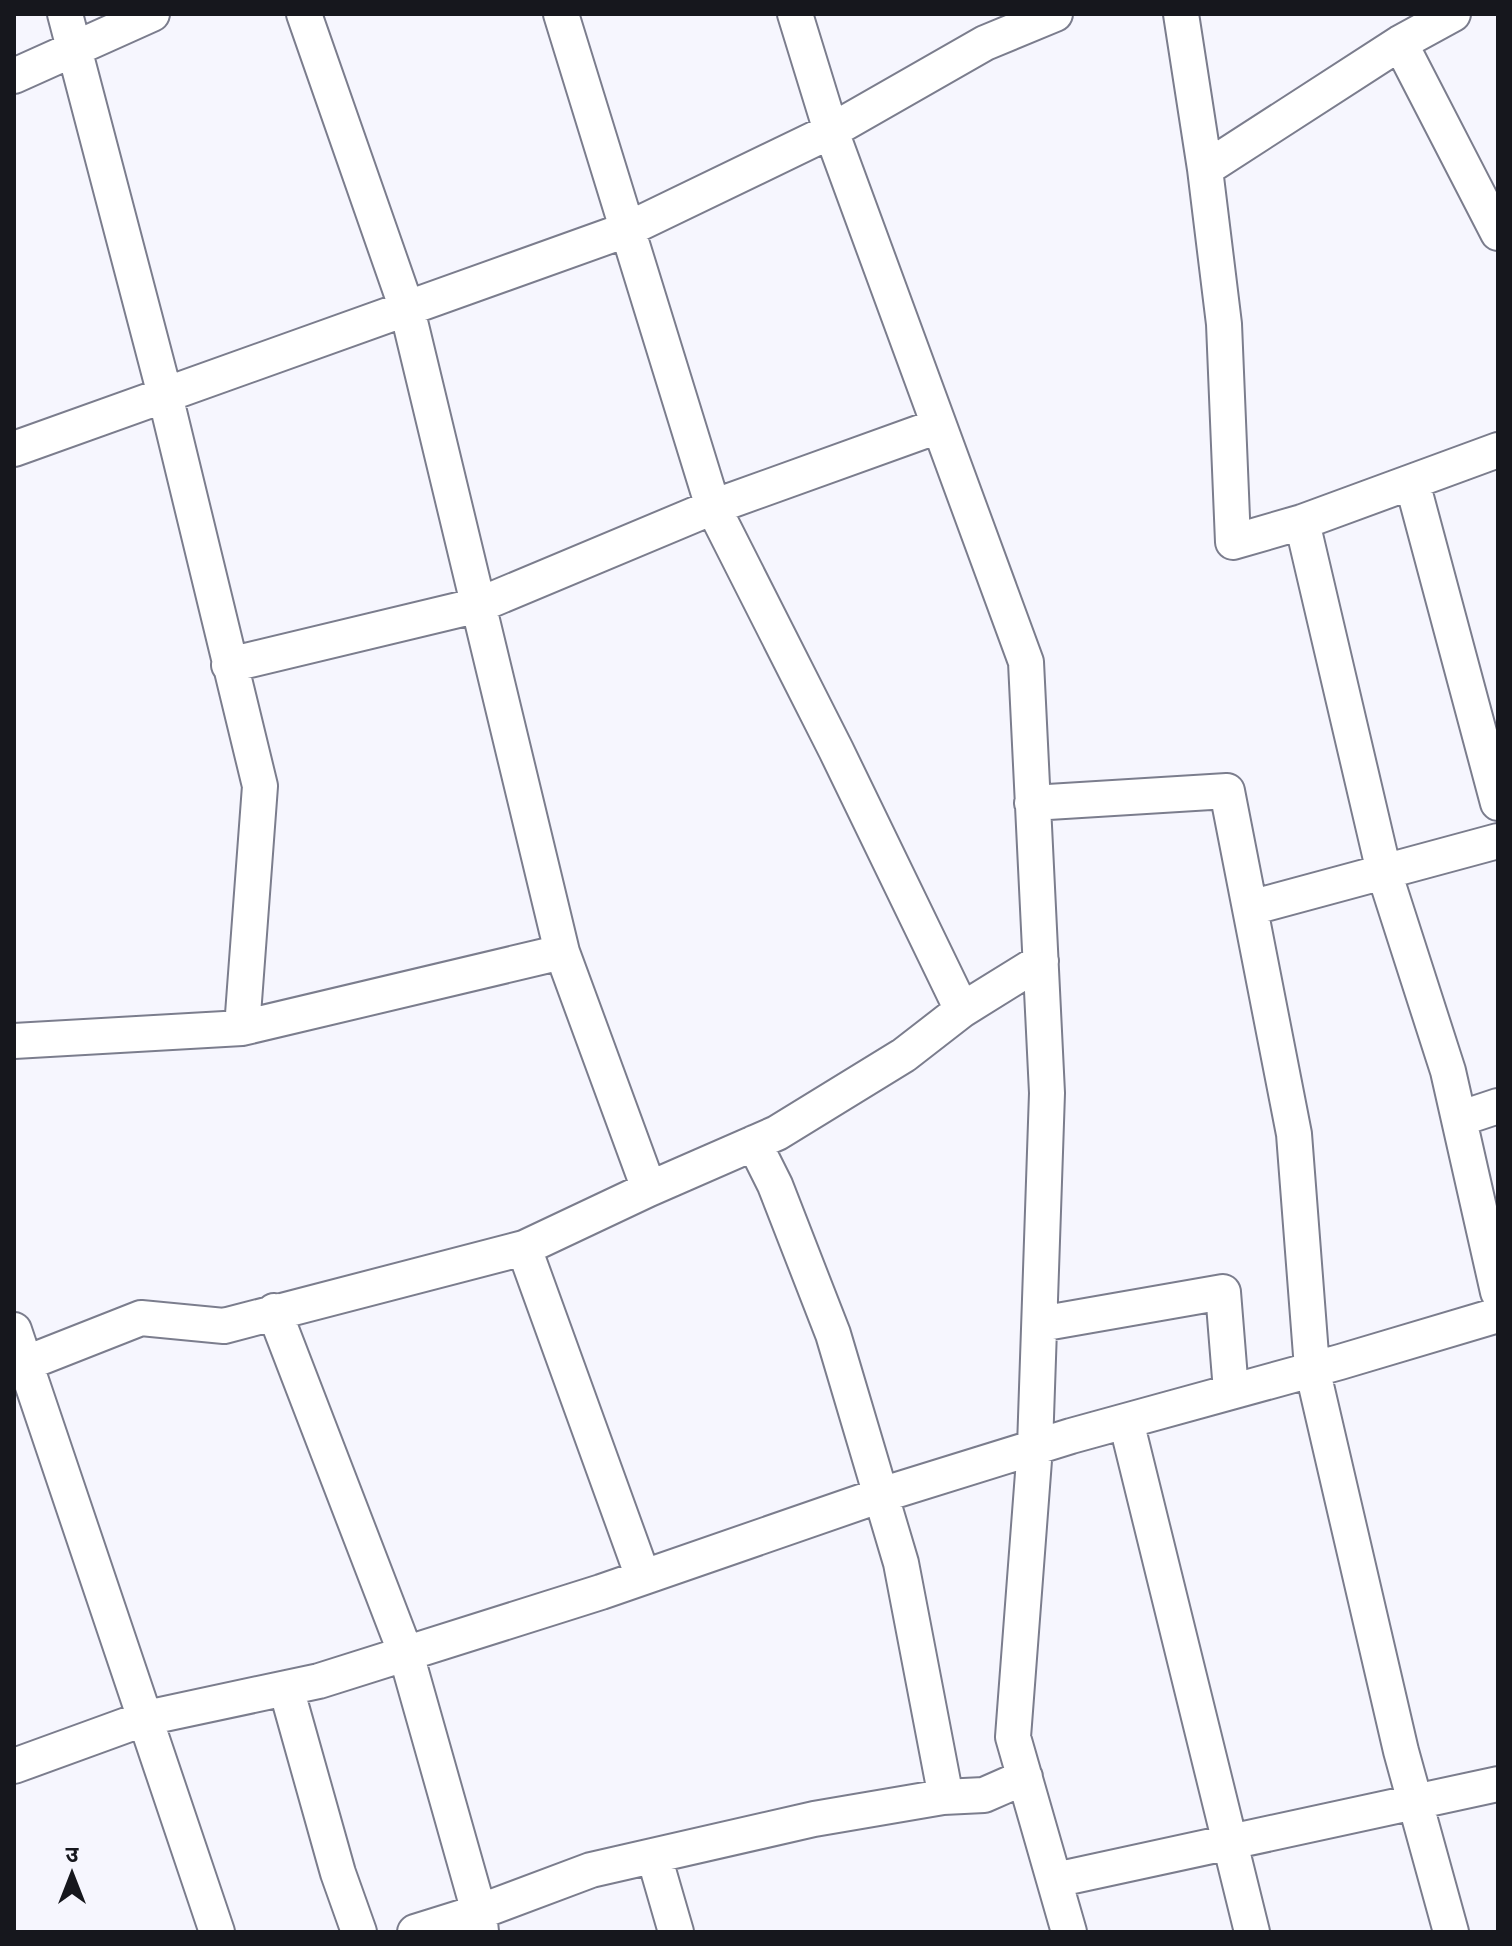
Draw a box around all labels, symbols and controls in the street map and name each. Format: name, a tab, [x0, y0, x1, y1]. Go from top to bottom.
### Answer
north arrow	[32, 1834, 112, 1914]
text: उ	[66, 1842, 80, 1867]

